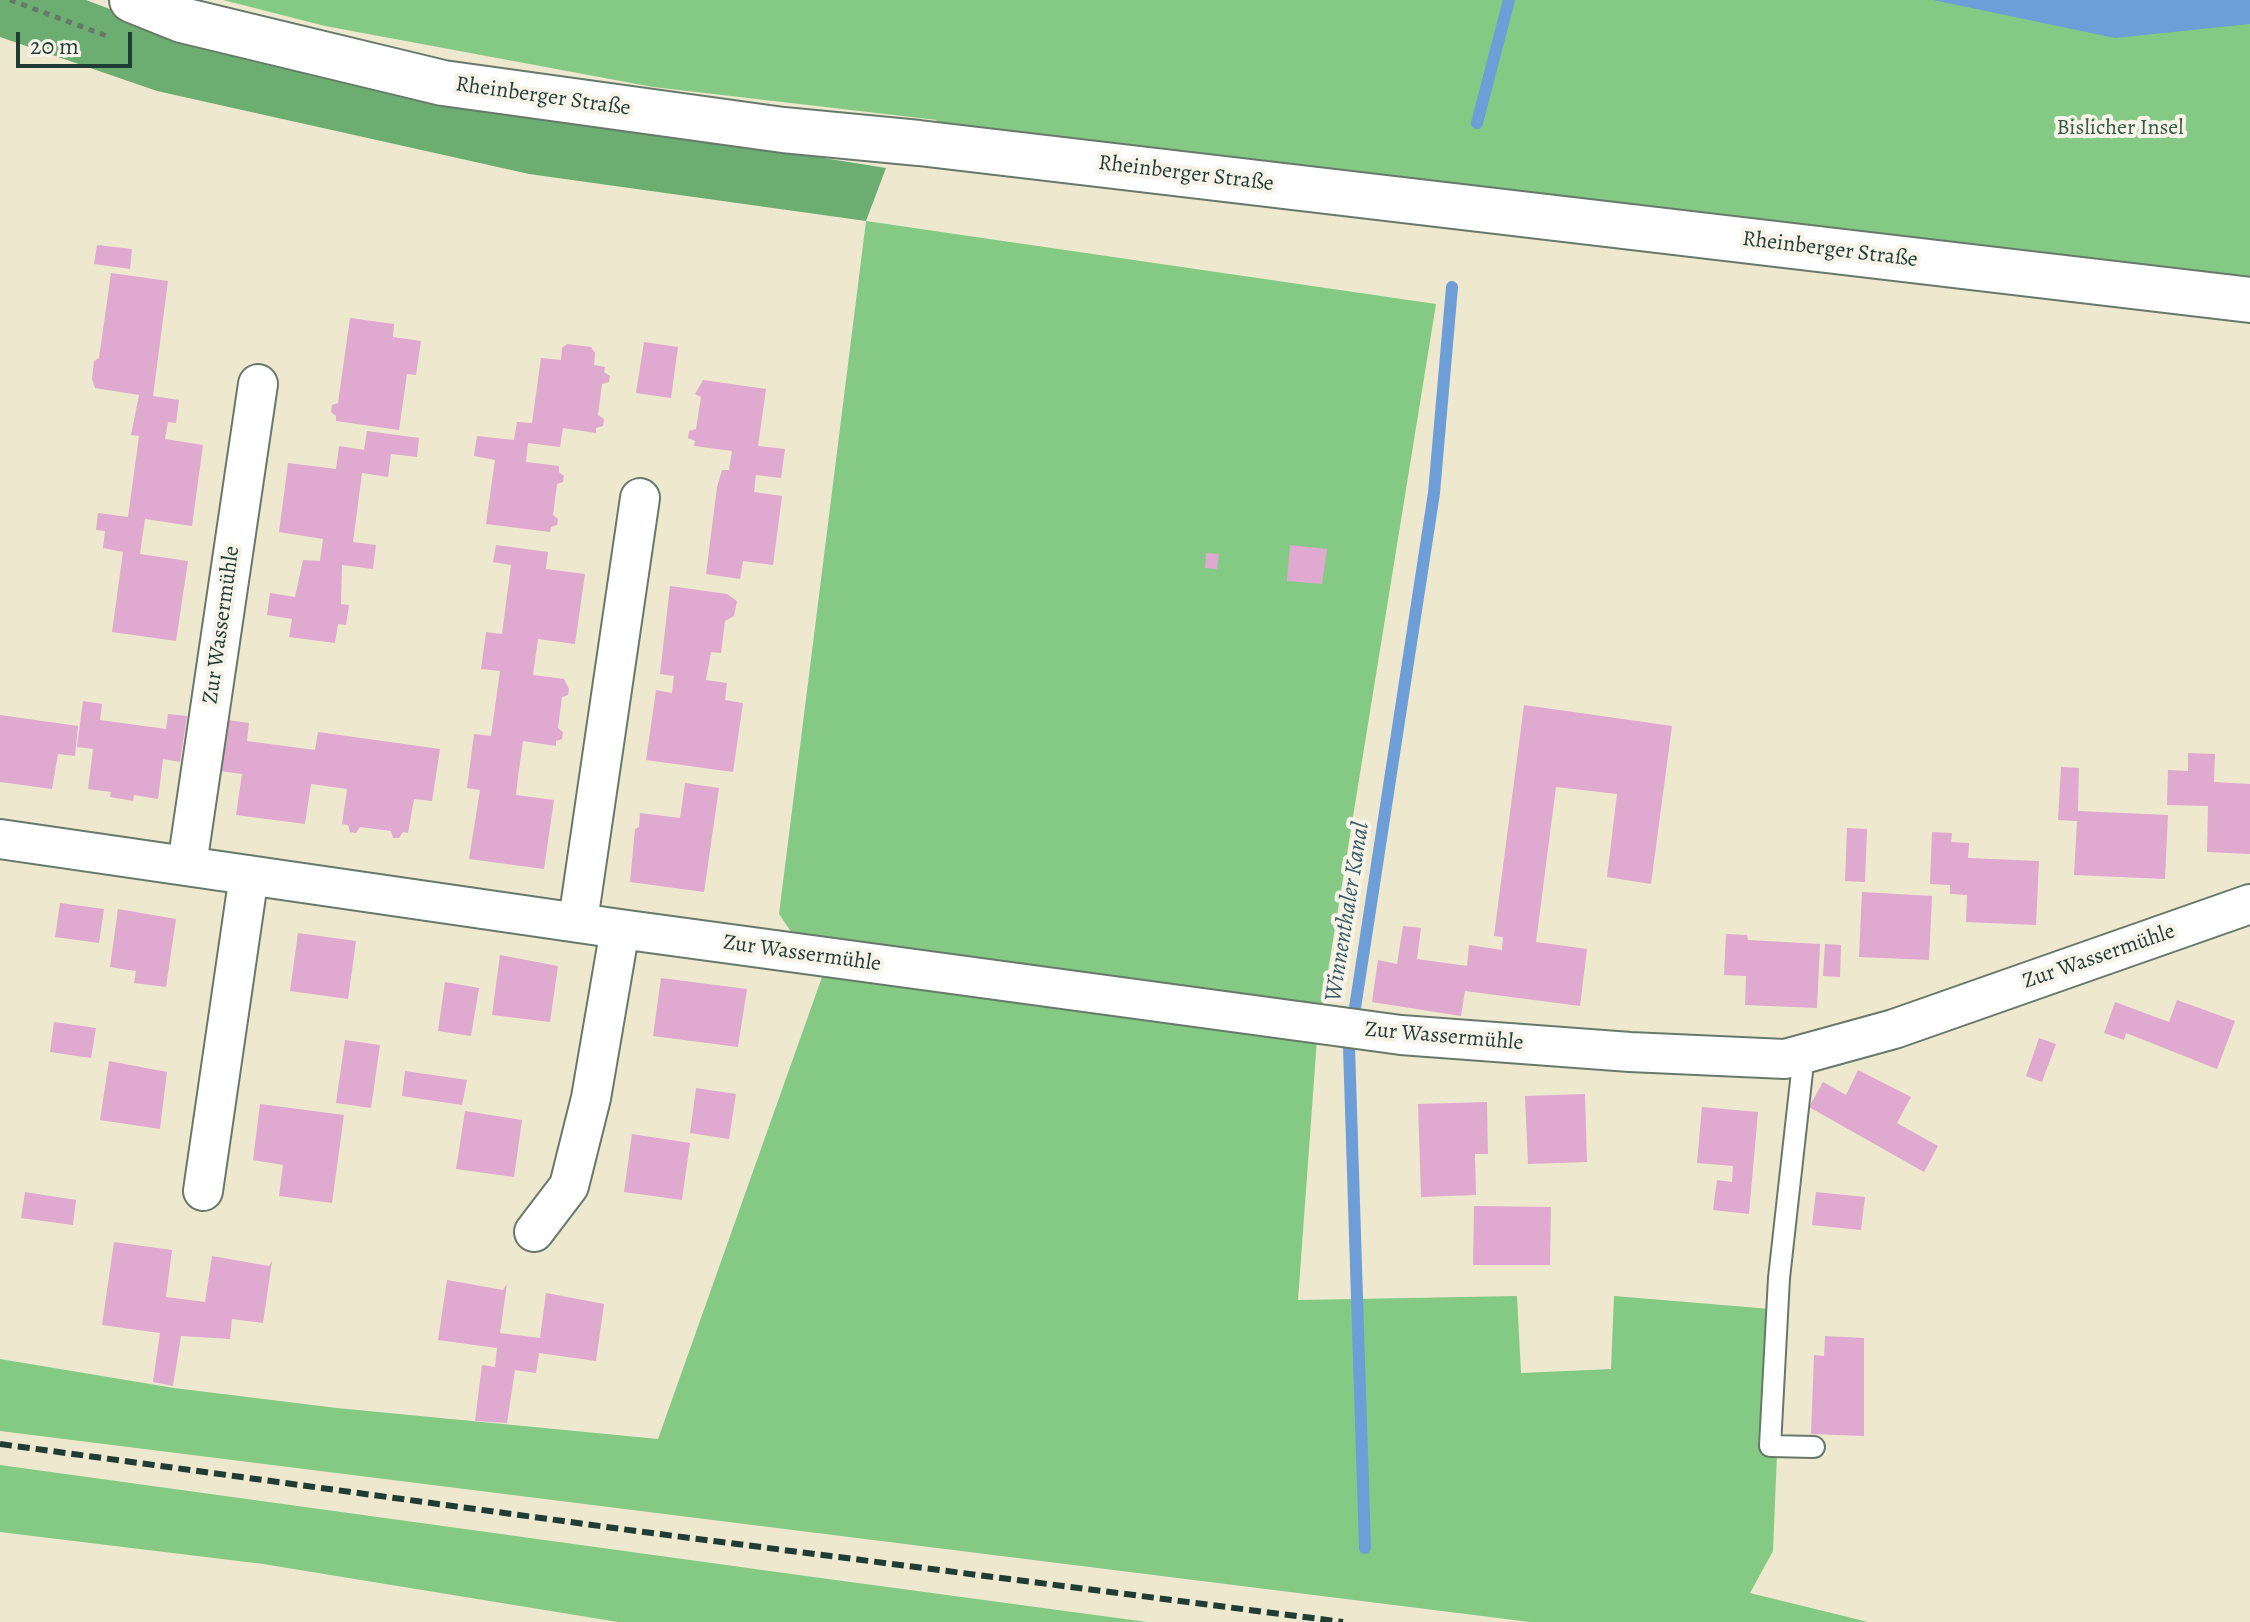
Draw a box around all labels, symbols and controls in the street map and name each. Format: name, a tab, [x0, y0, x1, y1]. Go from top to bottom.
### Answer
scale bar	[20, 16, 136, 66]
text: 20 m	[30, 30, 79, 62]
street label: Rheinberger Straße	[454, 72, 632, 122]
park label: Bislicher Insel	[2056, 116, 2184, 142]
street label: Rheinberger Straße	[1097, 150, 1275, 198]
street label: Rheinberger Straße	[1741, 226, 1919, 274]
street label: Zur Wassermühle	[198, 544, 246, 706]
water label: Winnenthaler Kanal	[1320, 820, 1376, 1004]
street label: Zur Wassermühle	[2019, 919, 2179, 995]
street label: Zur Wassermühle	[721, 930, 883, 978]
street label: Zur Wassermühle	[1364, 1017, 1524, 1057]

